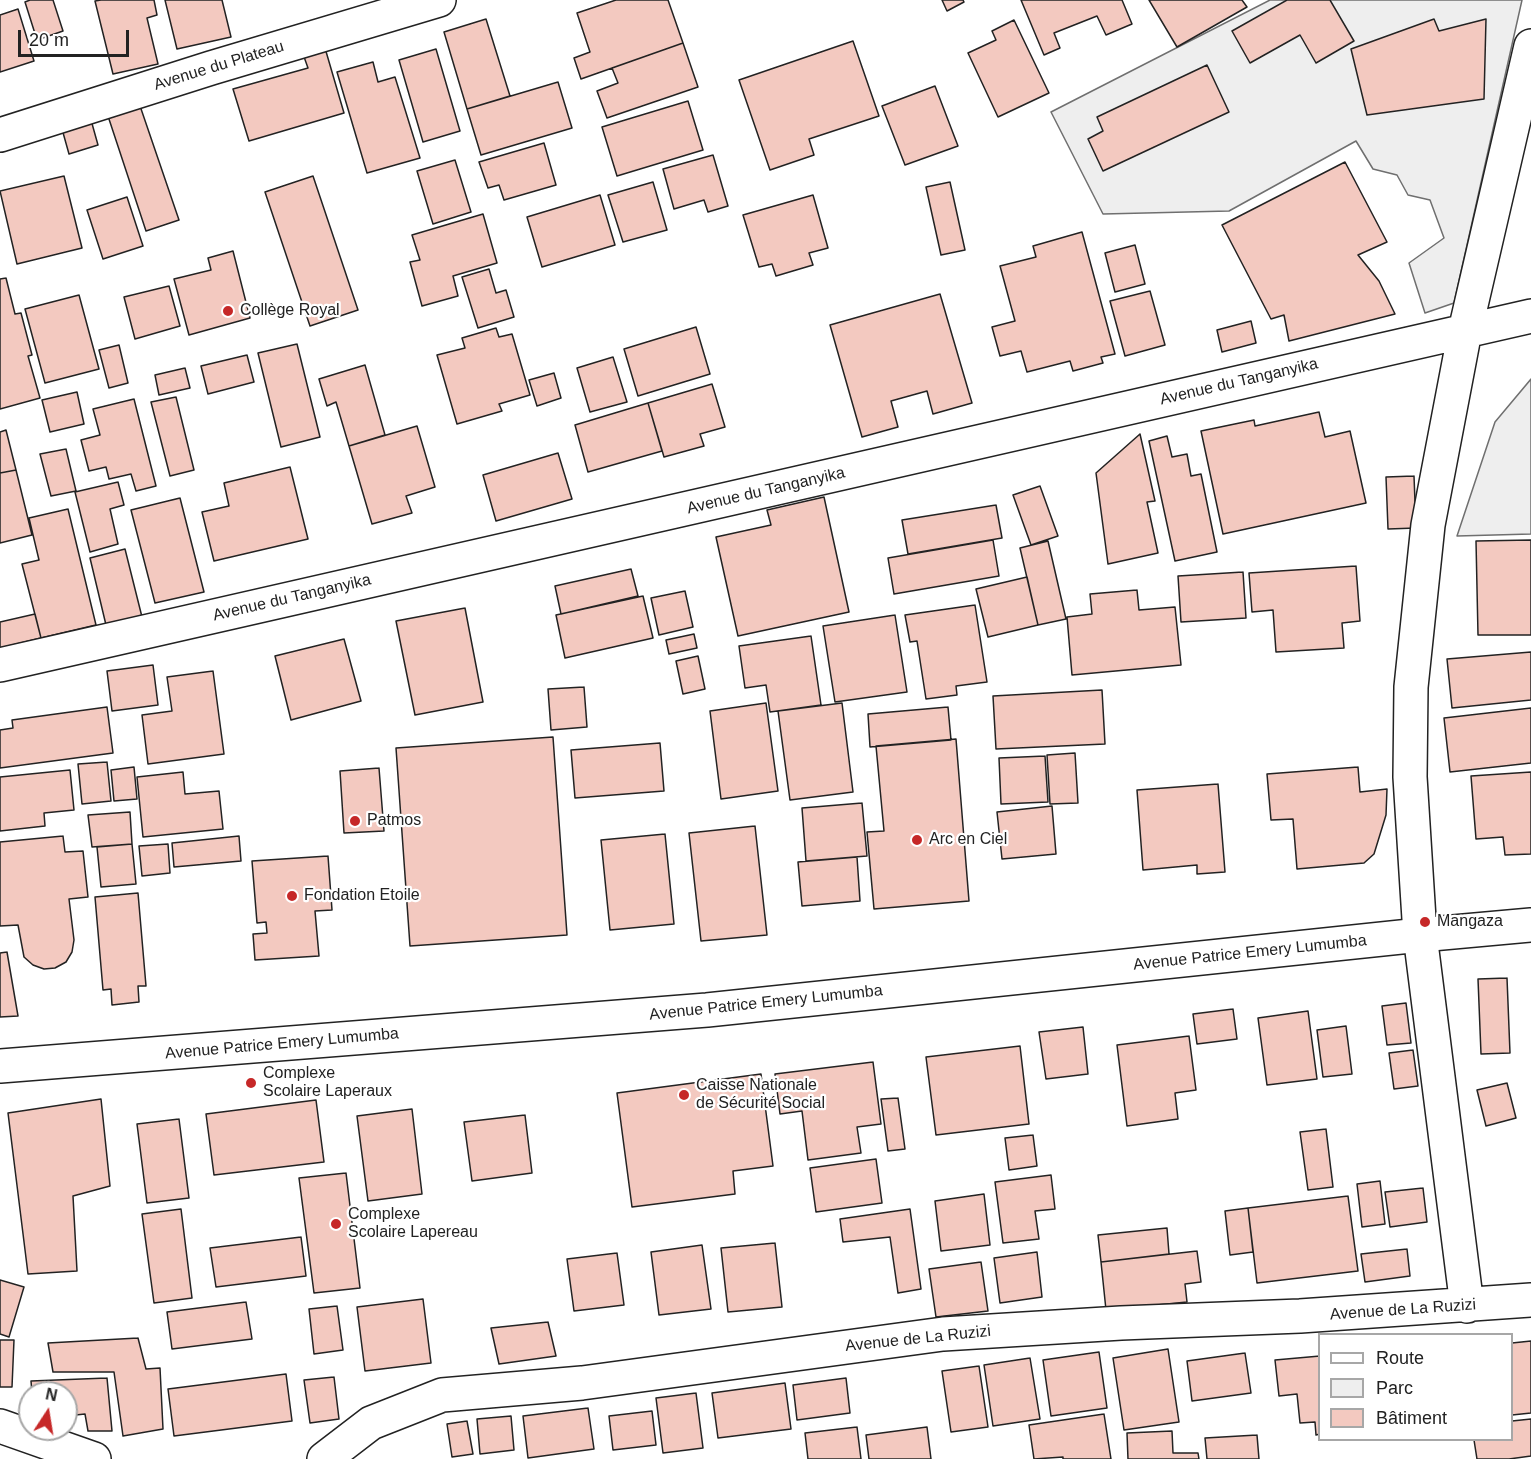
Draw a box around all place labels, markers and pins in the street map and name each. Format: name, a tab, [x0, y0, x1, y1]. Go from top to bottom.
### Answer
place label: Collège Royal	[240, 301, 340, 321]
marker: Collège Royal	[221, 304, 235, 318]
place label: Patmos	[367, 811, 421, 831]
marker: Patmos	[348, 814, 362, 828]
place label: Arc en Ciel	[929, 830, 1007, 850]
marker: Arc en Ciel	[910, 833, 924, 847]
place label: Fondation Etoile	[304, 886, 420, 906]
marker: Fondation Etoile	[285, 889, 299, 903]
place label: Mangaza	[1437, 912, 1503, 932]
marker: Mangaza	[1418, 915, 1432, 929]
place label: Complexe Scolaire Laperaux	[263, 1064, 392, 1102]
marker: Complexe Scolaire Laperaux	[244, 1076, 258, 1090]
place label: Caisse Nationale de Sécurité Social	[696, 1076, 825, 1114]
marker: Caisse Nationale de Sécurité Social	[677, 1088, 691, 1102]
place label: Complexe Scolaire Lapereau	[348, 1205, 478, 1243]
marker: Complexe Scolaire Lapereau	[329, 1217, 343, 1231]

